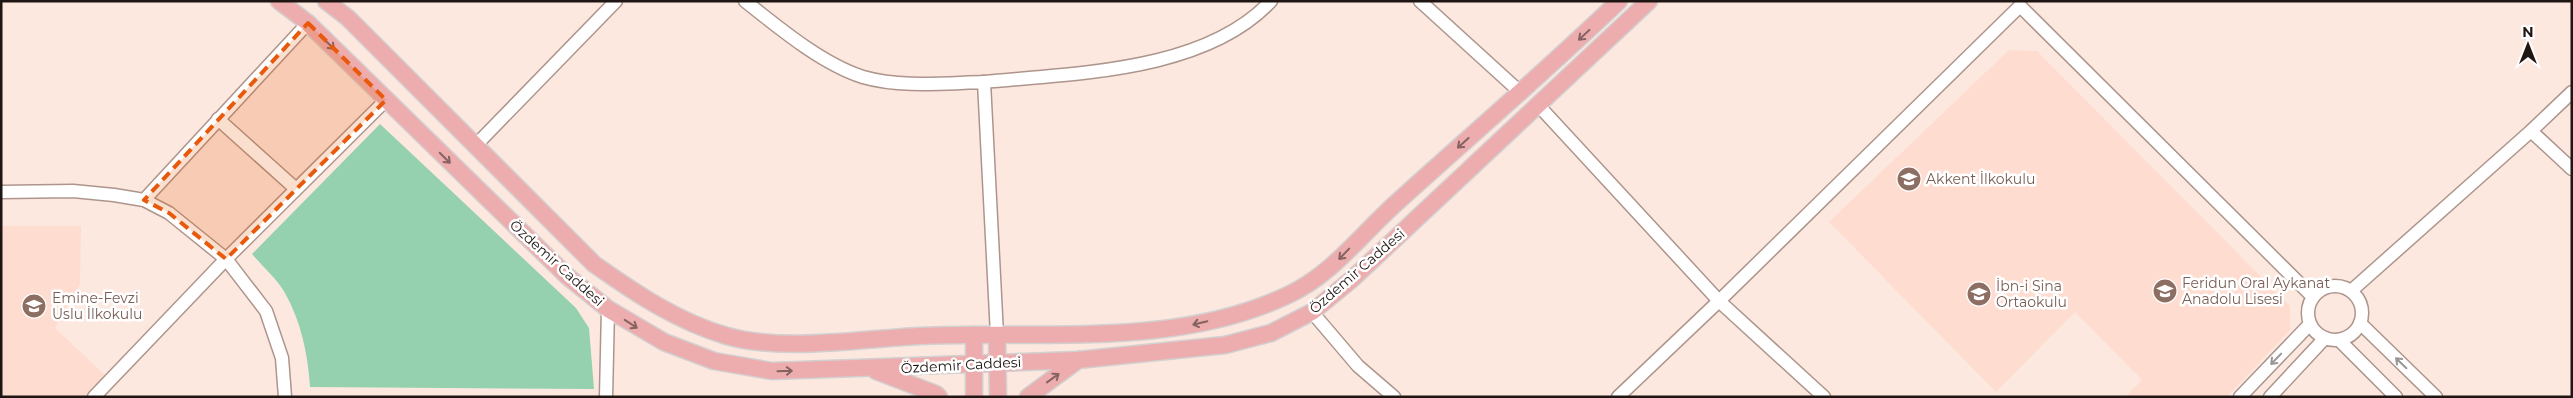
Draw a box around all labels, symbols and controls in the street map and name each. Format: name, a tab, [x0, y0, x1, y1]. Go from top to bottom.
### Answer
north arrow	[2503, 20, 2553, 70]
text: N	[2522, 23, 2534, 41]
one-way arrow	[1577, 29, 1590, 41]
one-way arrow	[323, 38, 335, 50]
one-way arrow	[1456, 137, 1469, 149]
one-way arrow	[438, 152, 451, 164]
school or university icon: Akkent İlkokulu	[1896, 166, 1922, 192]
place label: Akkent İlkokulu	[1926, 170, 2035, 188]
street label: Özdemir Caddesi	[506, 216, 608, 310]
street label: Özdemir Caddesi	[1306, 225, 1408, 317]
one-way arrow	[1339, 248, 1351, 260]
place label: Feridun Oral Aykanat Anadolu Lisesi	[2182, 274, 2330, 308]
place label: İbn-i Sina Ortaokulu	[1996, 277, 2067, 311]
school or university icon: Feridun Oral Aykanat Anadolu Lisesi	[2152, 278, 2178, 304]
school or university icon: İbn-i Sina Ortaokulu	[1966, 281, 1992, 307]
place label: Emine-Fevzi Uslu İlkokulu	[52, 289, 142, 323]
school or university icon: Emine-Fevzi Uslu İlkokulu	[21, 293, 47, 319]
one-way arrow	[624, 319, 638, 329]
one-way arrow	[1193, 319, 1209, 328]
street label: Özdemir Caddesi	[900, 353, 1022, 377]
one-way arrow	[2270, 353, 2282, 365]
one-way arrow	[2395, 357, 2407, 369]
one-way arrow	[776, 366, 792, 375]
one-way arrow	[1046, 373, 1059, 384]

